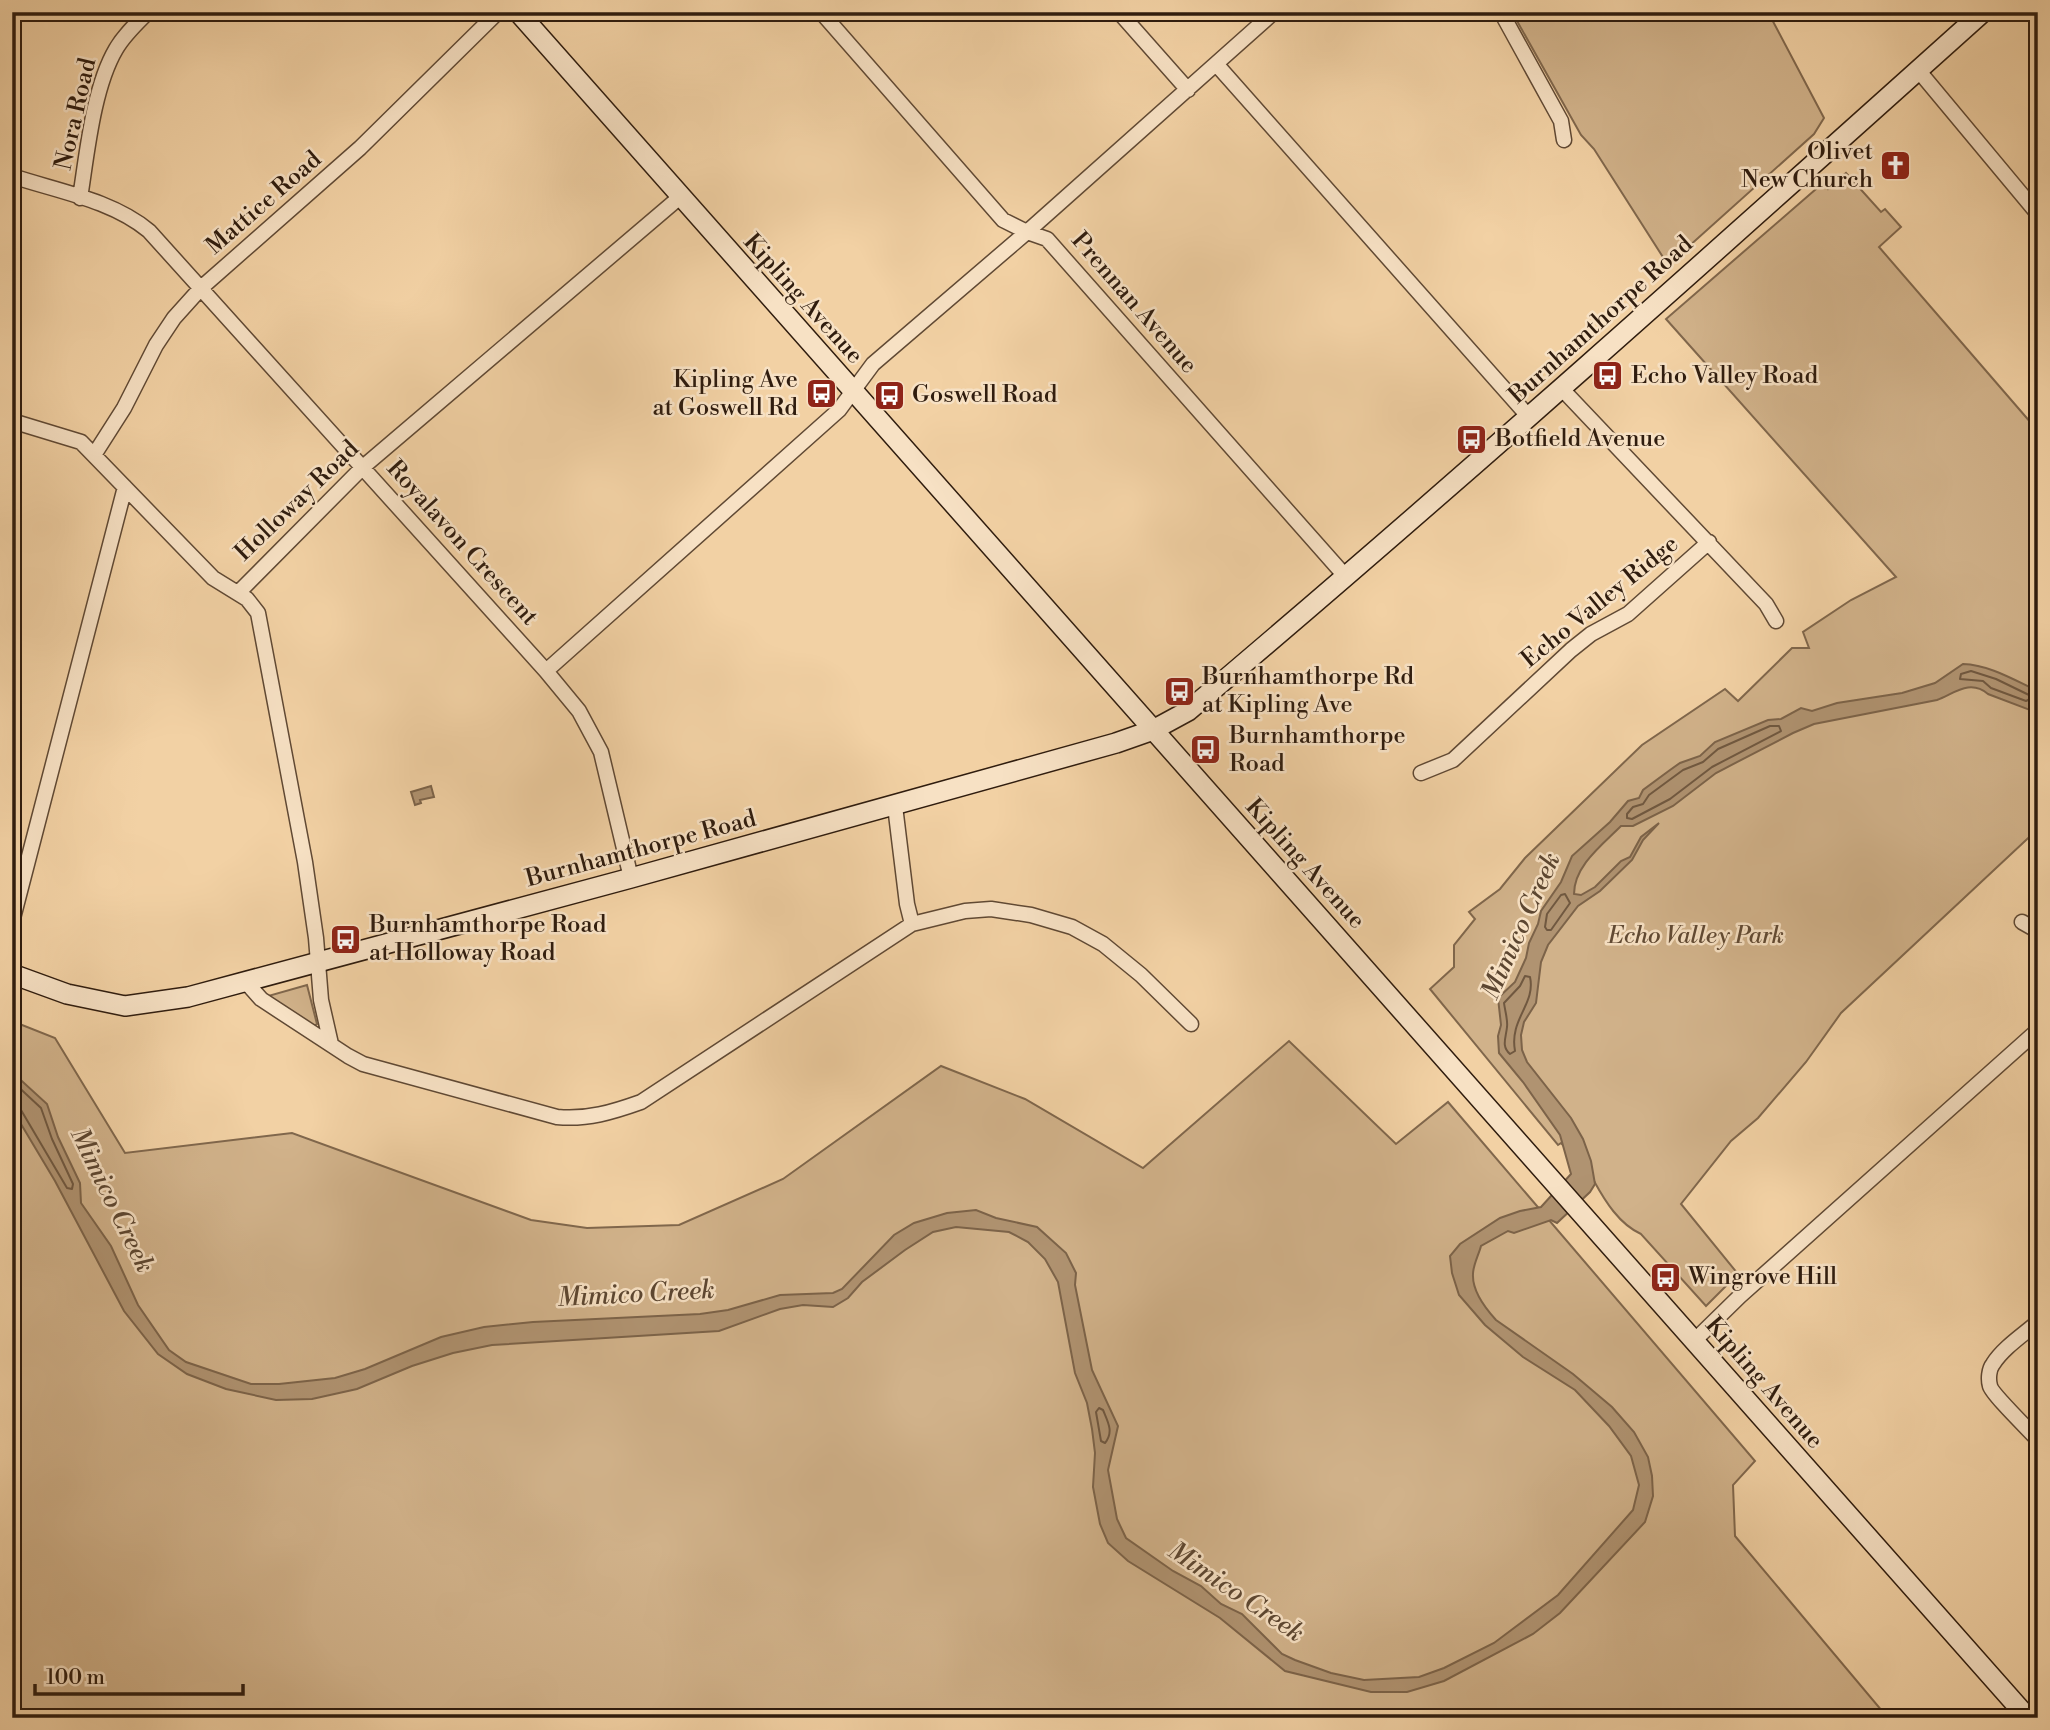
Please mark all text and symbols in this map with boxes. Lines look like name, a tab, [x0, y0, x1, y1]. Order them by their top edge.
street label: Nora Road	[49, 55, 104, 173]
place label: Olivet New Church	[1741, 137, 1873, 195]
street label: Mattice Road	[200, 144, 328, 261]
church icon: Olivet New Church	[1879, 149, 1913, 183]
street label: Prennan Avenue	[1064, 226, 1204, 380]
street label: Kipling Avenue	[737, 228, 869, 370]
street label: Burnhamthorpe Road	[1502, 229, 1699, 411]
bus stop icon: Echo Valley Road	[1591, 359, 1625, 393]
place label: Echo Valley Road	[1631, 361, 1818, 391]
place label: Kipling Ave at Goswell Rd	[652, 365, 798, 423]
bus stop icon: Kipling Ave at Goswell Rd	[804, 377, 838, 411]
bus stop icon: Goswell Road	[872, 378, 906, 412]
place label: Goswell Road	[912, 380, 1058, 410]
bus stop icon: Botfield Avenue	[1455, 422, 1489, 456]
place label: Botfield Avenue	[1494, 424, 1665, 454]
street label: Holloway Road	[229, 434, 366, 568]
street label: Royalavon Crescent	[380, 454, 545, 632]
street label: Echo Valley Ridge	[1515, 529, 1685, 675]
place label: Burnhamthorpe Rd at Kipling Ave	[1201, 662, 1414, 720]
bus stop icon: Burnhamthorpe Rd at Kipling Ave	[1162, 674, 1196, 708]
place label: Burnhamthorpe Road	[1228, 721, 1406, 779]
bus stop icon: Burnhamthorpe Road	[1189, 733, 1223, 767]
street label: Kipling Avenue	[1239, 793, 1371, 935]
street label: Burnhamthorpe Road	[522, 804, 760, 894]
water label: Mimico Creek	[1474, 847, 1568, 1005]
place label: Burnhamthorpe Road at Holloway Road	[368, 910, 607, 968]
park label: Echo Valley Park	[1607, 921, 1784, 951]
bus stop icon: Burnhamthorpe Road at Holloway Road	[329, 922, 363, 956]
water label: Mimico Creek	[63, 1122, 161, 1278]
bus stop icon: Wingrove Hill	[1648, 1260, 1682, 1294]
place label: Wingrove Hill	[1687, 1262, 1837, 1292]
water label: Mimico Creek	[556, 1274, 716, 1314]
street label: Kipling Avenue	[1699, 1311, 1829, 1455]
water label: Mimico Creek	[1162, 1535, 1310, 1649]
scale bar	[35, 1653, 243, 1697]
text: 100 m	[46, 1665, 105, 1691]

